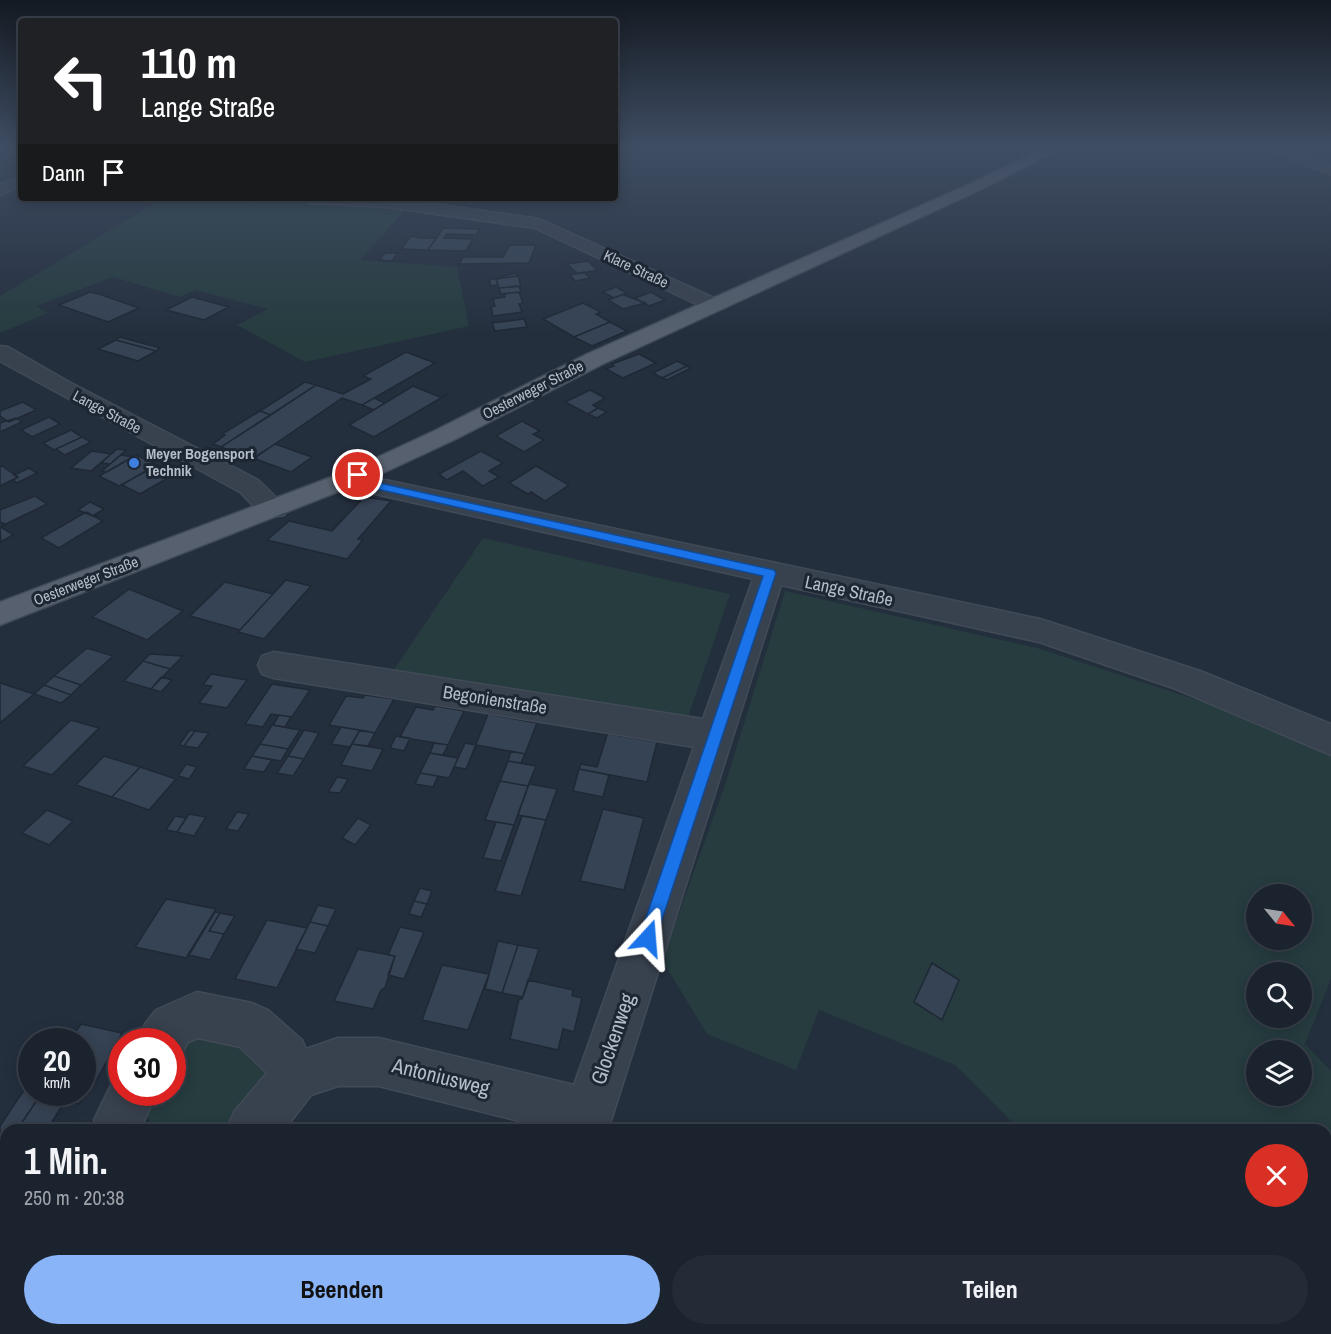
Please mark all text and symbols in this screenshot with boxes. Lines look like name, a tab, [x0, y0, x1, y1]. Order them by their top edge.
text: 110 m	[141, 35, 237, 91]
icon: left	[42, 42, 120, 120]
text: Lange Straße	[141, 89, 275, 125]
icon: arrive	[97, 156, 130, 189]
text: Dann	[42, 158, 85, 188]
street label: Klare Straße	[600, 244, 672, 293]
street label: Oesterweger Straße	[479, 355, 587, 424]
street label: Lange Straße	[69, 385, 145, 438]
place label: Meyer Bogensport Technik	[146, 443, 254, 481]
pin	[332, 449, 383, 500]
marker: Meyer Bogensport Technik	[127, 456, 141, 470]
icon: arrive	[341, 458, 374, 491]
street label: Oesterweger Straße	[30, 551, 141, 610]
street label: Lange Straße	[803, 569, 895, 612]
street label: Begonienstraße	[441, 679, 549, 720]
north arrow	[1246, 884, 1312, 950]
map controls	[1246, 884, 1312, 1106]
position arrow	[616, 906, 680, 970]
button: search	[1246, 962, 1312, 1028]
street label: Glockenweg	[583, 989, 642, 1088]
speed limit sign: 30	[108, 1028, 186, 1106]
text: 20	[43, 1040, 71, 1080]
button: layers	[1246, 1040, 1312, 1106]
street label: Antoniusweg	[388, 1050, 493, 1103]
text: km/h	[44, 1072, 70, 1093]
text: 1 Min.	[24, 1137, 108, 1185]
button: close	[1245, 1144, 1308, 1207]
text: 250 m · 20:38	[24, 1184, 124, 1211]
button: Beenden	[24, 1255, 660, 1324]
button: Teilen	[672, 1255, 1308, 1324]

